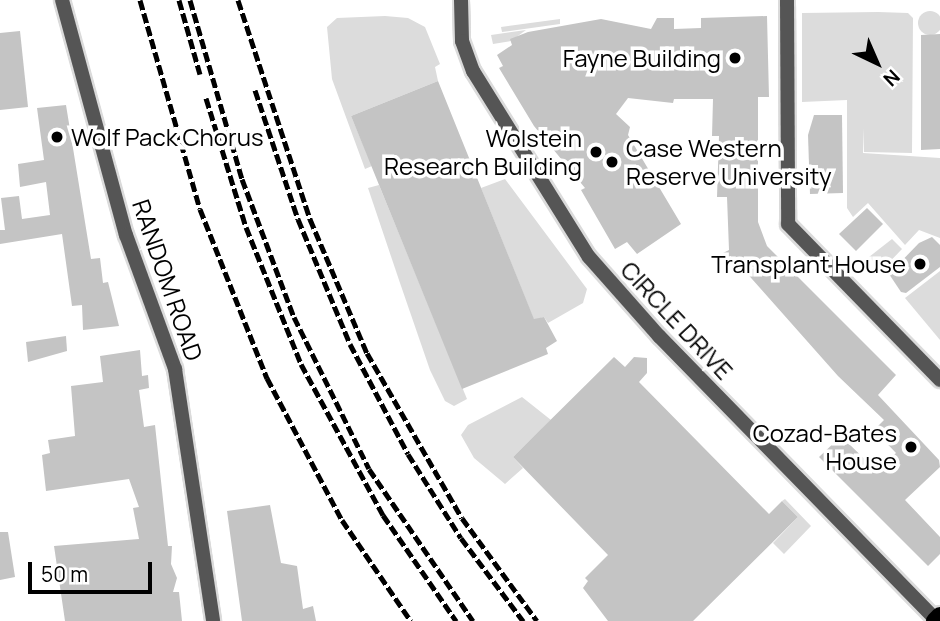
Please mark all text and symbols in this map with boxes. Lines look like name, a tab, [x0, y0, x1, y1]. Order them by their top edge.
north arrow	[842, 28, 912, 98]
place label: Fayne Building	[563, 44, 721, 72]
marker: Fayne Building	[727, 50, 743, 66]
text: N	[878, 64, 906, 92]
place label: Wolf Pack Chorus	[71, 123, 264, 151]
place label: Wolstein Research Building	[384, 124, 582, 180]
marker: Wolf Pack Chorus	[49, 129, 65, 145]
place label: Case Western Reserve University	[626, 134, 832, 190]
marker: Wolstein Research Building	[588, 144, 604, 160]
marker: Case Western Reserve University	[604, 154, 620, 170]
street label: RANDOM ROAD	[127, 196, 209, 364]
place label: Transplant House	[711, 250, 906, 278]
street label: CIRCLE DRIVE	[615, 255, 739, 385]
marker: Transplant House	[912, 256, 928, 272]
place label: Cozad-Bates House	[753, 419, 897, 475]
marker: Cozad-Bates House	[903, 439, 919, 455]
scale bar	[32, 548, 156, 592]
text: 50 m	[41, 560, 88, 588]

